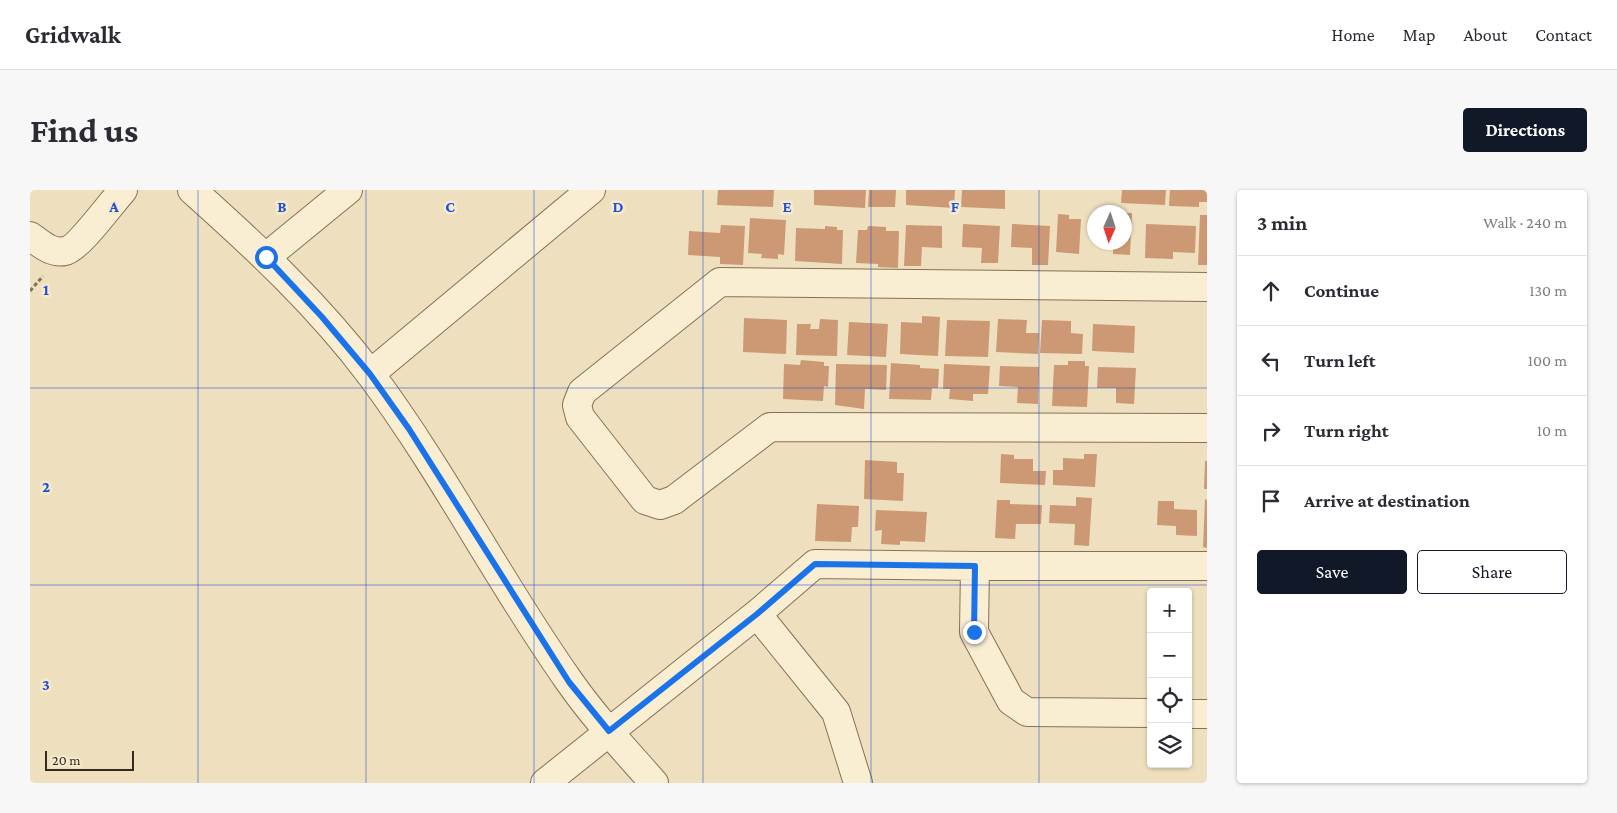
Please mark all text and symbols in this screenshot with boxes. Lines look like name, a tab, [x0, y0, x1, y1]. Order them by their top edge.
text: Gridwalk	[25, 21, 121, 48]
text: Home	[1332, 25, 1375, 45]
text: Map	[1403, 25, 1435, 45]
text: About	[1463, 25, 1507, 45]
text: Contact	[1535, 25, 1592, 45]
button: Directions	[1463, 108, 1587, 152]
text: Find us	[30, 111, 138, 150]
text: A	[108, 198, 119, 215]
text: B	[277, 198, 287, 215]
text: C	[445, 198, 455, 215]
text: D	[612, 198, 624, 215]
text: E	[782, 198, 792, 215]
text: F	[951, 198, 960, 215]
north arrow	[1087, 205, 1132, 250]
text: 3 min	[1257, 211, 1307, 235]
text: Walk · 240 m	[1483, 214, 1567, 231]
route start	[255, 246, 278, 269]
icon: ahead	[1257, 277, 1285, 305]
text: Continue	[1304, 280, 1379, 301]
text: 1	[43, 281, 49, 298]
text: 130 m	[1529, 282, 1567, 299]
icon: left	[1257, 347, 1285, 375]
text: Turn left	[1304, 350, 1376, 371]
text: 100 m	[1528, 352, 1567, 369]
icon: right	[1257, 417, 1285, 445]
text: Turn right	[1304, 420, 1389, 441]
text: 10 m	[1537, 422, 1567, 439]
text: 2	[42, 478, 50, 495]
icon: arrive	[1257, 487, 1285, 515]
text: Arrive at destination	[1304, 490, 1470, 511]
button: Save	[1257, 550, 1407, 594]
button: Share	[1417, 550, 1567, 594]
map controls	[1147, 588, 1192, 768]
button: +	[1147, 588, 1192, 633]
route end	[963, 621, 986, 644]
button: −	[1147, 633, 1192, 678]
text: 3	[42, 676, 50, 693]
button: locate	[1147, 678, 1192, 723]
button: layers	[1147, 723, 1192, 768]
scale bar	[45, 748, 134, 771]
text: 20 m	[52, 752, 80, 768]

